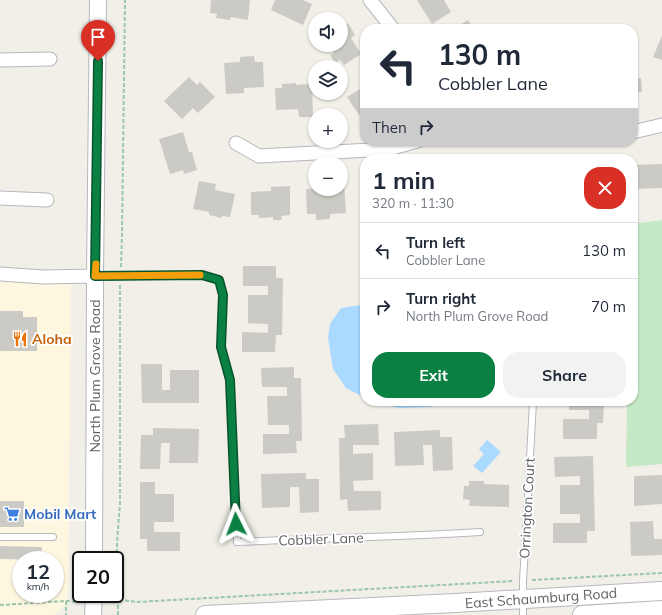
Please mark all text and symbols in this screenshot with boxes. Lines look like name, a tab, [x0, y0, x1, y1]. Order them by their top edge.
map controls	[308, 12, 348, 196]
button: sound	[308, 12, 348, 52]
pin	[81, 20, 115, 61]
icon: arrive	[87, 26, 109, 48]
text: 130 m	[438, 37, 521, 72]
icon: left	[372, 40, 424, 92]
button: layers	[308, 60, 348, 100]
text: Cobbler Lane	[438, 72, 548, 95]
button: +	[308, 108, 348, 148]
icon: right	[415, 116, 437, 138]
text: Then	[372, 118, 407, 137]
button: −	[308, 156, 348, 196]
text: 1 min	[372, 165, 435, 195]
button: close	[584, 167, 626, 209]
text: 320 m · 11:30	[372, 195, 454, 211]
text: Turn left	[406, 233, 465, 252]
icon: left	[372, 240, 394, 262]
text: 130 m	[582, 241, 626, 260]
text: Cobbler Lane	[406, 252, 485, 268]
text: Turn right	[406, 289, 476, 308]
icon: right	[372, 296, 394, 318]
text: 70 m	[591, 297, 626, 316]
street label: North Plum Grove Road	[86, 299, 104, 453]
text: North Plum Grove Road	[406, 308, 548, 324]
restaurant icon: Aloha	[11, 330, 29, 348]
place label: Aloha	[32, 330, 72, 348]
button: Exit	[372, 352, 495, 398]
button: Share	[503, 352, 626, 398]
street label: Orrington Court	[515, 457, 539, 559]
position arrow	[215, 503, 257, 545]
supermarket icon: Mobil Mart	[3, 505, 21, 523]
place label: Mobil Mart	[24, 505, 97, 523]
street label: Cobbler Lane	[278, 529, 364, 549]
speed limit sign: 20	[72, 551, 124, 603]
text: 12	[26, 559, 50, 584]
text: km/h	[27, 580, 49, 593]
street label: East Schaumburg Road	[464, 584, 618, 612]

